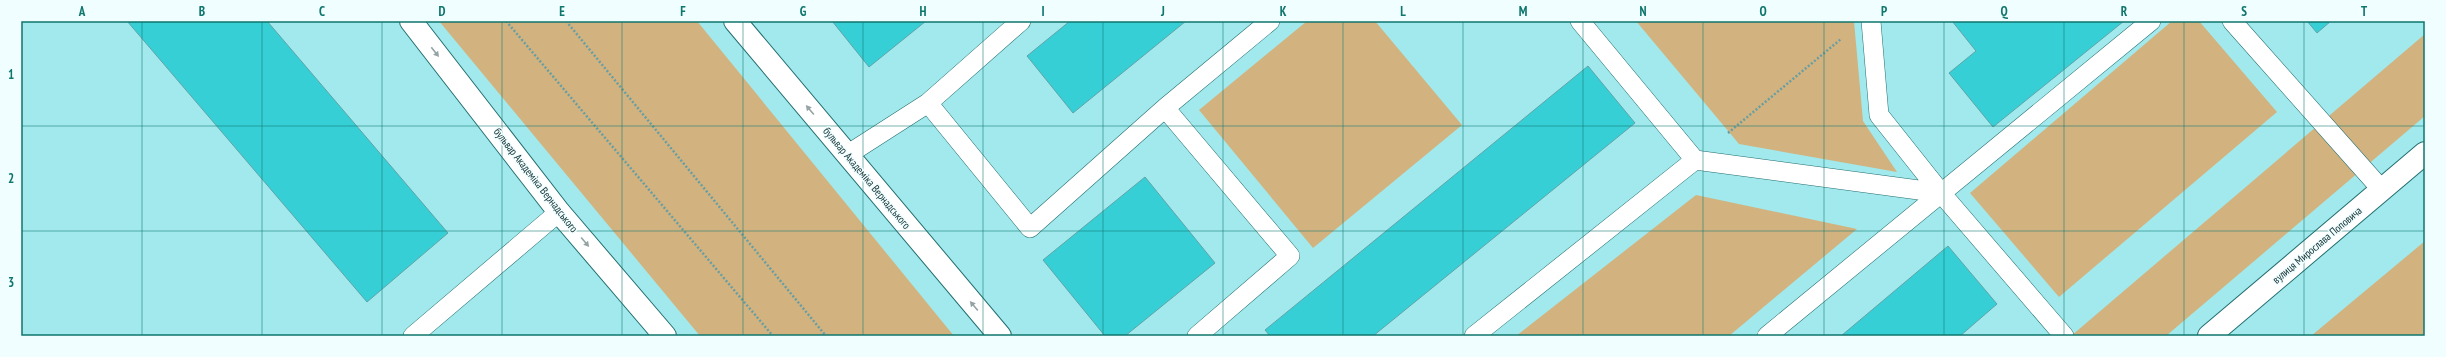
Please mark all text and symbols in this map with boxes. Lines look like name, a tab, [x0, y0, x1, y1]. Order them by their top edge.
text: A	[78, 3, 86, 20]
text: B	[199, 3, 205, 20]
text: C	[319, 3, 325, 20]
text: D	[439, 3, 446, 20]
text: E	[559, 3, 565, 20]
text: F	[680, 3, 686, 20]
text: G	[800, 3, 807, 20]
text: H	[920, 3, 927, 20]
text: I	[1041, 3, 1045, 20]
text: J	[1160, 3, 1165, 20]
text: K	[1280, 3, 1287, 20]
text: L	[1400, 3, 1406, 20]
text: M	[1519, 3, 1528, 20]
text: N	[1639, 3, 1647, 20]
text: O	[1759, 3, 1767, 20]
text: P	[1881, 3, 1887, 20]
text: Q	[2000, 3, 2008, 20]
text: R	[2121, 3, 2128, 20]
text: S	[2241, 3, 2247, 20]
text: T	[2361, 3, 2368, 20]
one-way arrow	[431, 46, 439, 57]
text: 1	[8, 66, 14, 83]
one-way arrow	[805, 105, 814, 116]
street label: бульвар Академіка Вернадського	[820, 124, 914, 232]
street label: бульвар Академіка Вернадського	[491, 125, 581, 235]
text: 2	[8, 170, 14, 187]
street label: вулиця Мирослава Поповича	[2269, 203, 2365, 287]
one-way arrow	[580, 236, 589, 247]
text: 3	[8, 274, 14, 291]
one-way arrow	[970, 301, 979, 312]

